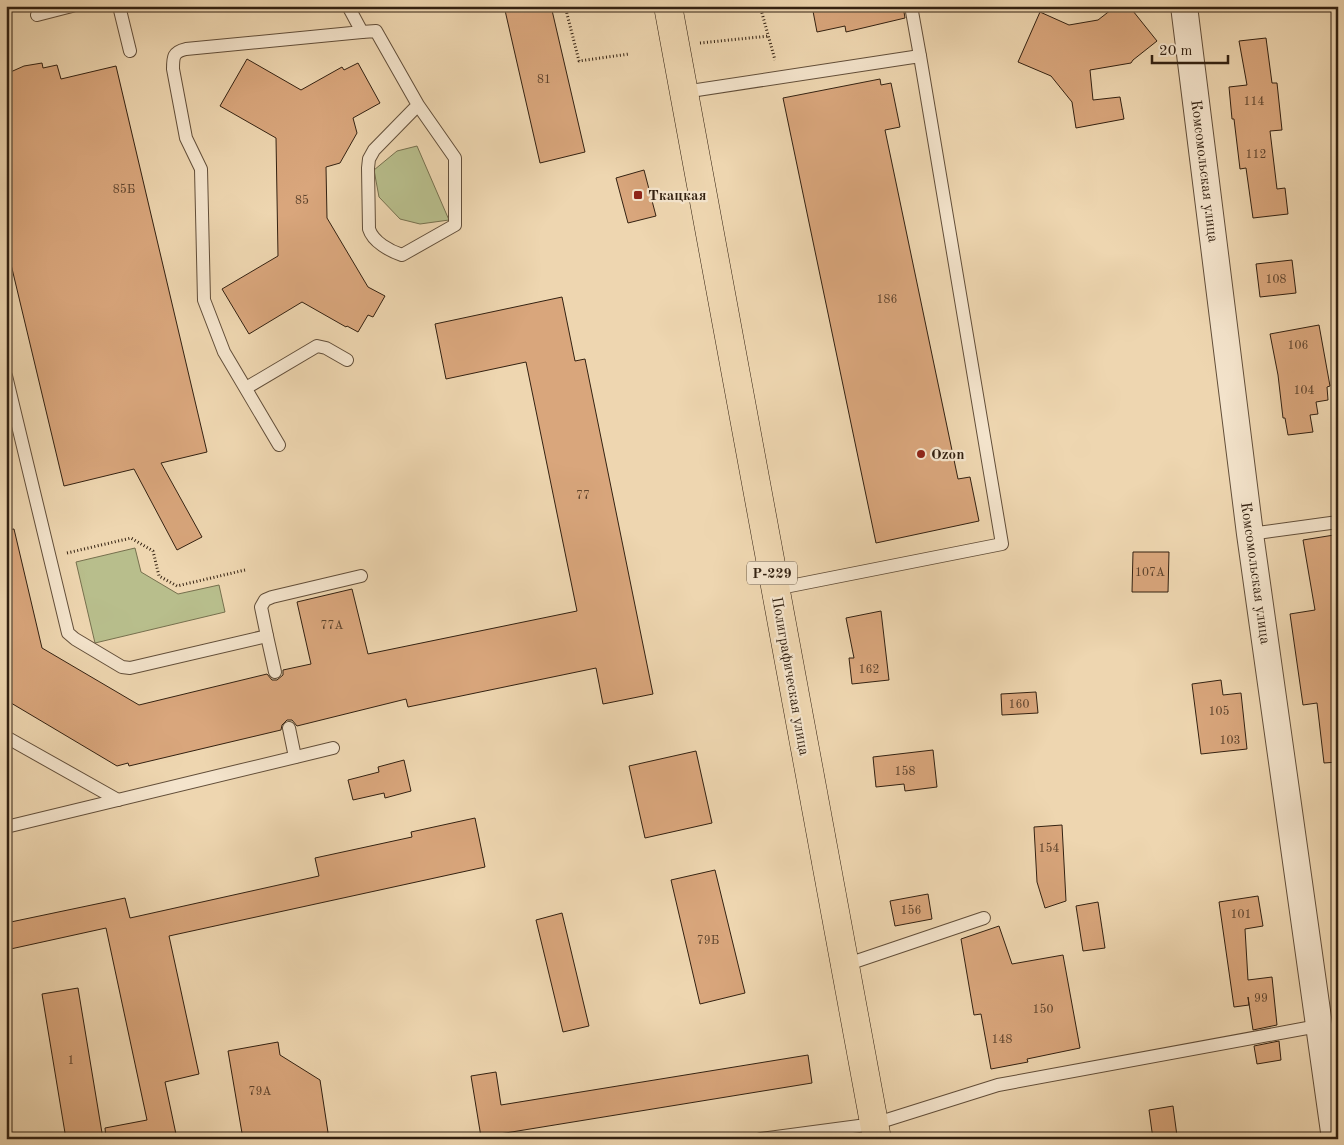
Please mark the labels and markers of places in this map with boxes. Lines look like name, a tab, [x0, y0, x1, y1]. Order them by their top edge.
marker: Ткацкая	[632, 189, 644, 201]
place label: Ткацкая	[648, 189, 707, 204]
marker: Ozon	[915, 448, 927, 460]
place label: Ozon	[931, 448, 964, 463]

